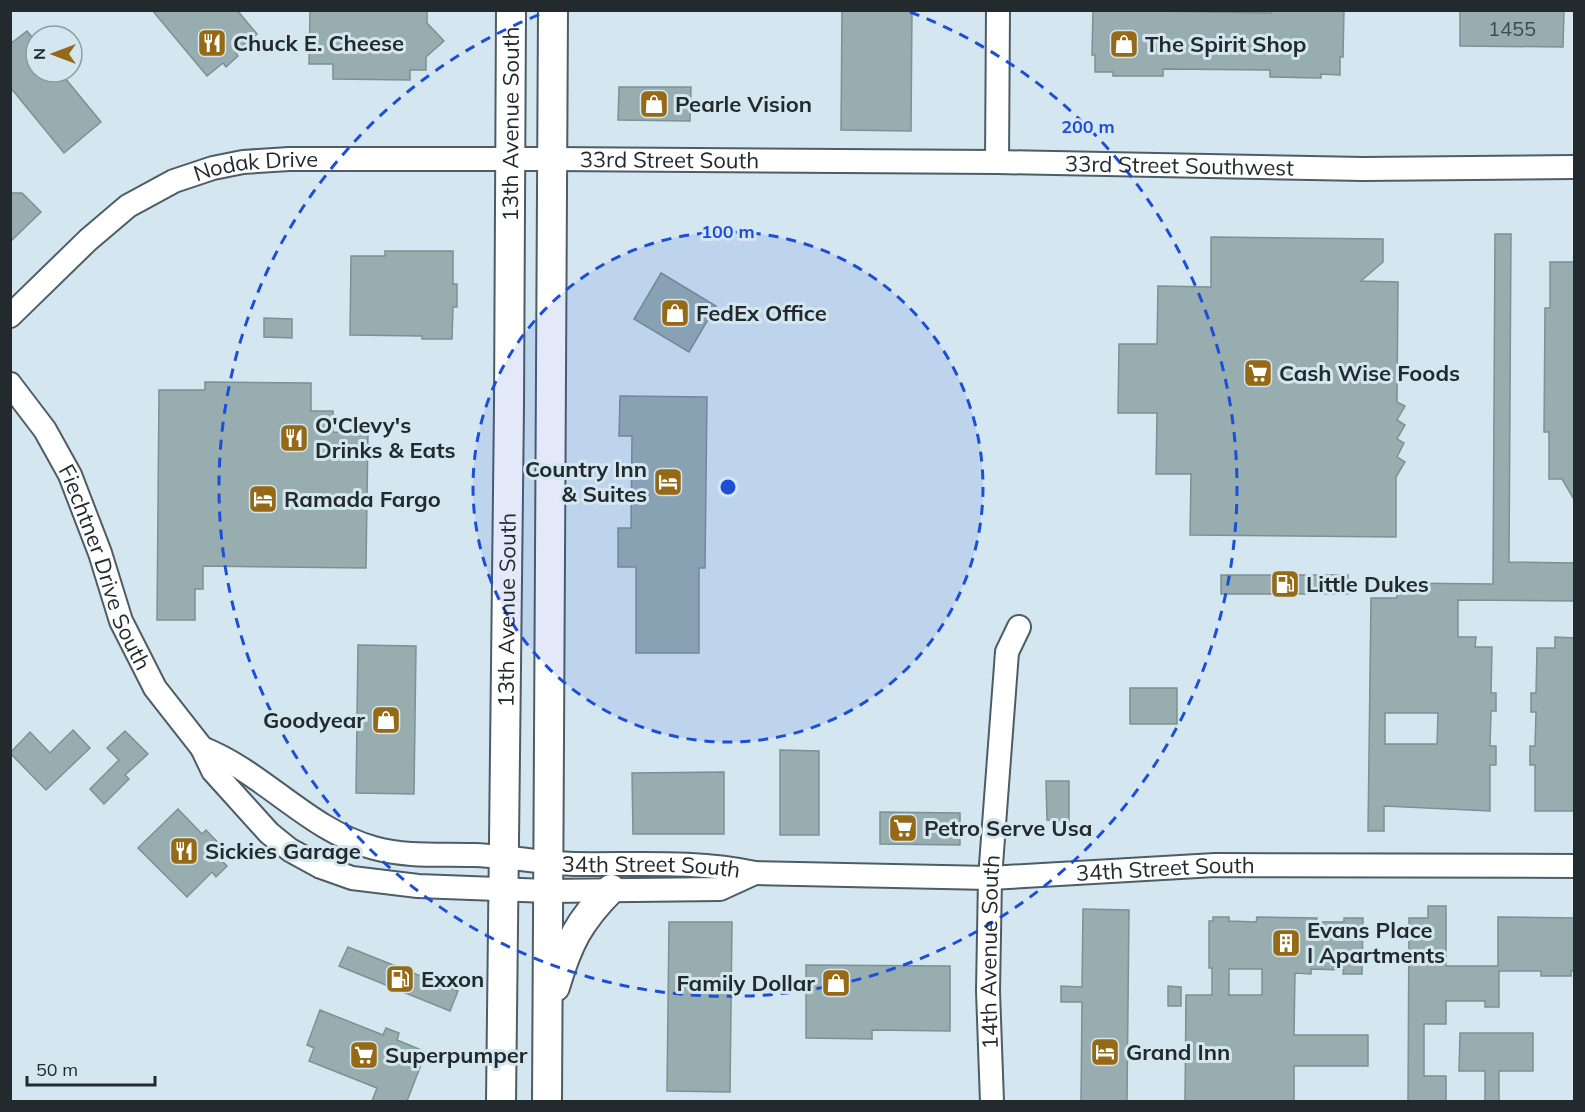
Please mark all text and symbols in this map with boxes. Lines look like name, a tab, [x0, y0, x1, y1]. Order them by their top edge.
house number: 1455	[1488, 16, 1536, 41]
north arrow	[24, 24, 84, 84]
restaurant icon: Chuck E. Cheese	[196, 27, 228, 59]
street label: 13th Avenue South	[496, 27, 525, 222]
shop icon: The Spirit Shop	[1108, 28, 1140, 60]
place label: Chuck E. Cheese	[233, 29, 404, 57]
place label: The Spirit Shop	[1145, 30, 1306, 58]
text: N	[29, 48, 49, 60]
shop icon: Pearle Vision	[638, 88, 670, 120]
place label: Pearle Vision	[675, 90, 812, 118]
text: 200 m	[1061, 115, 1115, 138]
street label: Nodak Drive	[190, 145, 318, 188]
street label: 33rd Street South	[580, 145, 759, 174]
street label: 33rd Street Southwest	[1065, 149, 1294, 182]
text: 100 m	[701, 220, 755, 243]
shop icon: FedEx Office	[659, 297, 691, 329]
place label: FedEx Office	[696, 299, 827, 327]
supermarket icon: Cash Wise Foods	[1242, 357, 1274, 389]
place label: Cash Wise Foods	[1279, 359, 1460, 387]
place label: O'Clevy's Drinks & Eats	[315, 411, 456, 464]
restaurant icon: O'Clevy's Drinks & Eats	[278, 422, 310, 454]
place label: Country Inn & Suites	[525, 455, 647, 508]
street label: Fiechtner Drive South	[53, 459, 158, 675]
hotel icon: Country Inn & Suites	[652, 466, 684, 498]
centre of rings	[718, 477, 738, 497]
hotel icon: Ramada Fargo	[247, 483, 279, 515]
place label: Ramada Fargo	[284, 485, 441, 513]
street label: 13th Avenue South	[492, 512, 522, 708]
fuel station icon: Little Dukes	[1269, 568, 1301, 600]
place label: Little Dukes	[1306, 570, 1429, 598]
shop icon: Goodyear	[370, 704, 402, 736]
place label: Goodyear	[263, 706, 365, 734]
supermarket icon: Petro Serve Usa	[887, 812, 919, 844]
place label: Petro Serve Usa	[924, 814, 1092, 842]
restaurant icon: Sickies Garage	[168, 835, 200, 867]
place label: Sickies Garage	[205, 837, 361, 865]
street label: 34th Street South	[561, 849, 742, 884]
street label: 34th Street South	[1075, 851, 1255, 887]
street label: 14th Avenue South	[974, 854, 1006, 1050]
place label: Evans Place I Apartments	[1307, 916, 1445, 969]
building icon: Evans Place I Apartments	[1270, 927, 1302, 959]
fuel station icon: Exxon	[384, 963, 416, 995]
place label: Exxon	[421, 965, 484, 993]
shop icon: Family Dollar	[820, 967, 852, 999]
place label: Family Dollar	[676, 969, 815, 997]
hotel icon: Grand Inn	[1089, 1036, 1121, 1068]
place label: Grand Inn	[1126, 1038, 1230, 1066]
supermarket icon: Superpumper	[348, 1039, 380, 1071]
place label: Superpumper	[385, 1041, 528, 1069]
scale bar	[27, 1049, 154, 1087]
text: 50 m	[36, 1058, 78, 1081]

